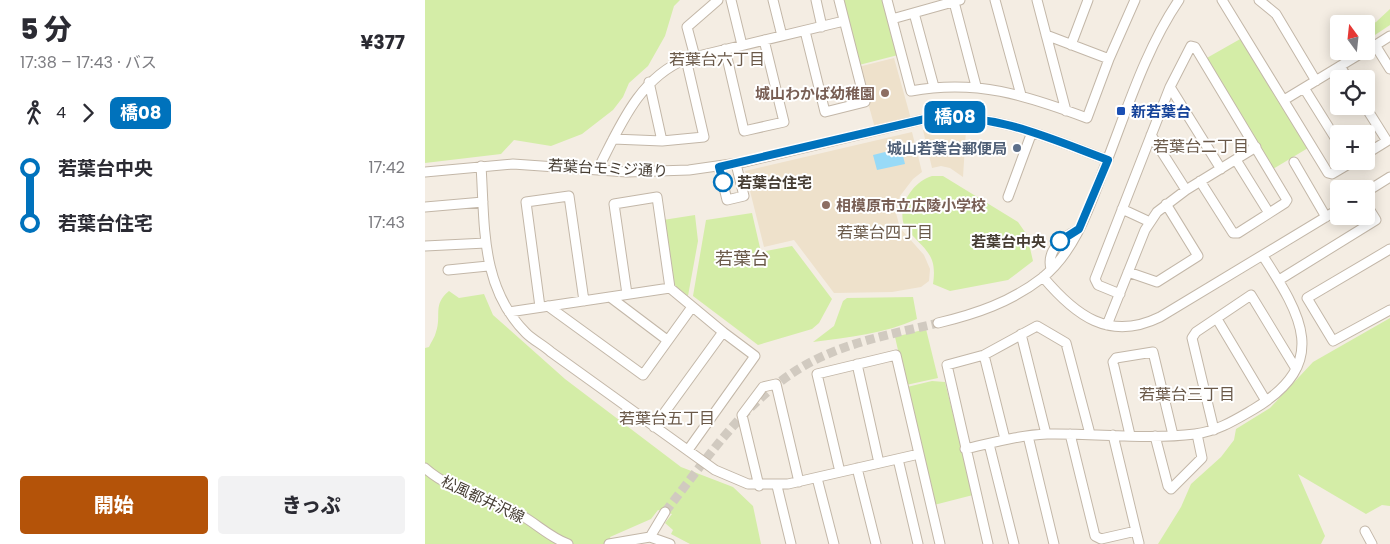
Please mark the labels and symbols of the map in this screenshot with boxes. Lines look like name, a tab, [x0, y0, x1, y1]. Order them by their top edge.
north arrow	[1330, 15, 1375, 60]
district label: 若葉台六丁目	[669, 48, 765, 71]
place label: 城山わかば幼稚園	[755, 83, 875, 104]
marker: 城山わかば幼稚園	[879, 87, 891, 99]
line badge: 橋08	[926, 101, 984, 133]
place label: 新若葉台	[1131, 101, 1191, 122]
marker: 新若葉台	[1115, 105, 1127, 117]
district label: 若葉台二丁目	[1153, 135, 1249, 158]
place label: 城山若葉台郵便局	[887, 138, 1007, 159]
marker: 城山若葉台郵便局	[1011, 142, 1023, 154]
street label: 若葉台モミジ通り	[548, 154, 668, 182]
marker: 若葉台住宅	[713, 172, 733, 192]
place label: 若葉台住宅	[737, 172, 812, 193]
place label: 相模原市立広陵小学校	[836, 195, 986, 216]
marker: 相模原市立広陵小学校	[820, 199, 832, 211]
district label: 若葉台四丁目	[837, 221, 933, 244]
place label: 若葉台中央	[971, 231, 1046, 252]
marker: 若葉台中央	[1050, 231, 1070, 251]
district label: 若葉台	[715, 246, 769, 271]
district label: 若葉台三丁目	[1139, 383, 1235, 406]
district label: 若葉台五丁目	[619, 407, 715, 430]
street label: 松風都井沢線	[438, 470, 528, 528]

